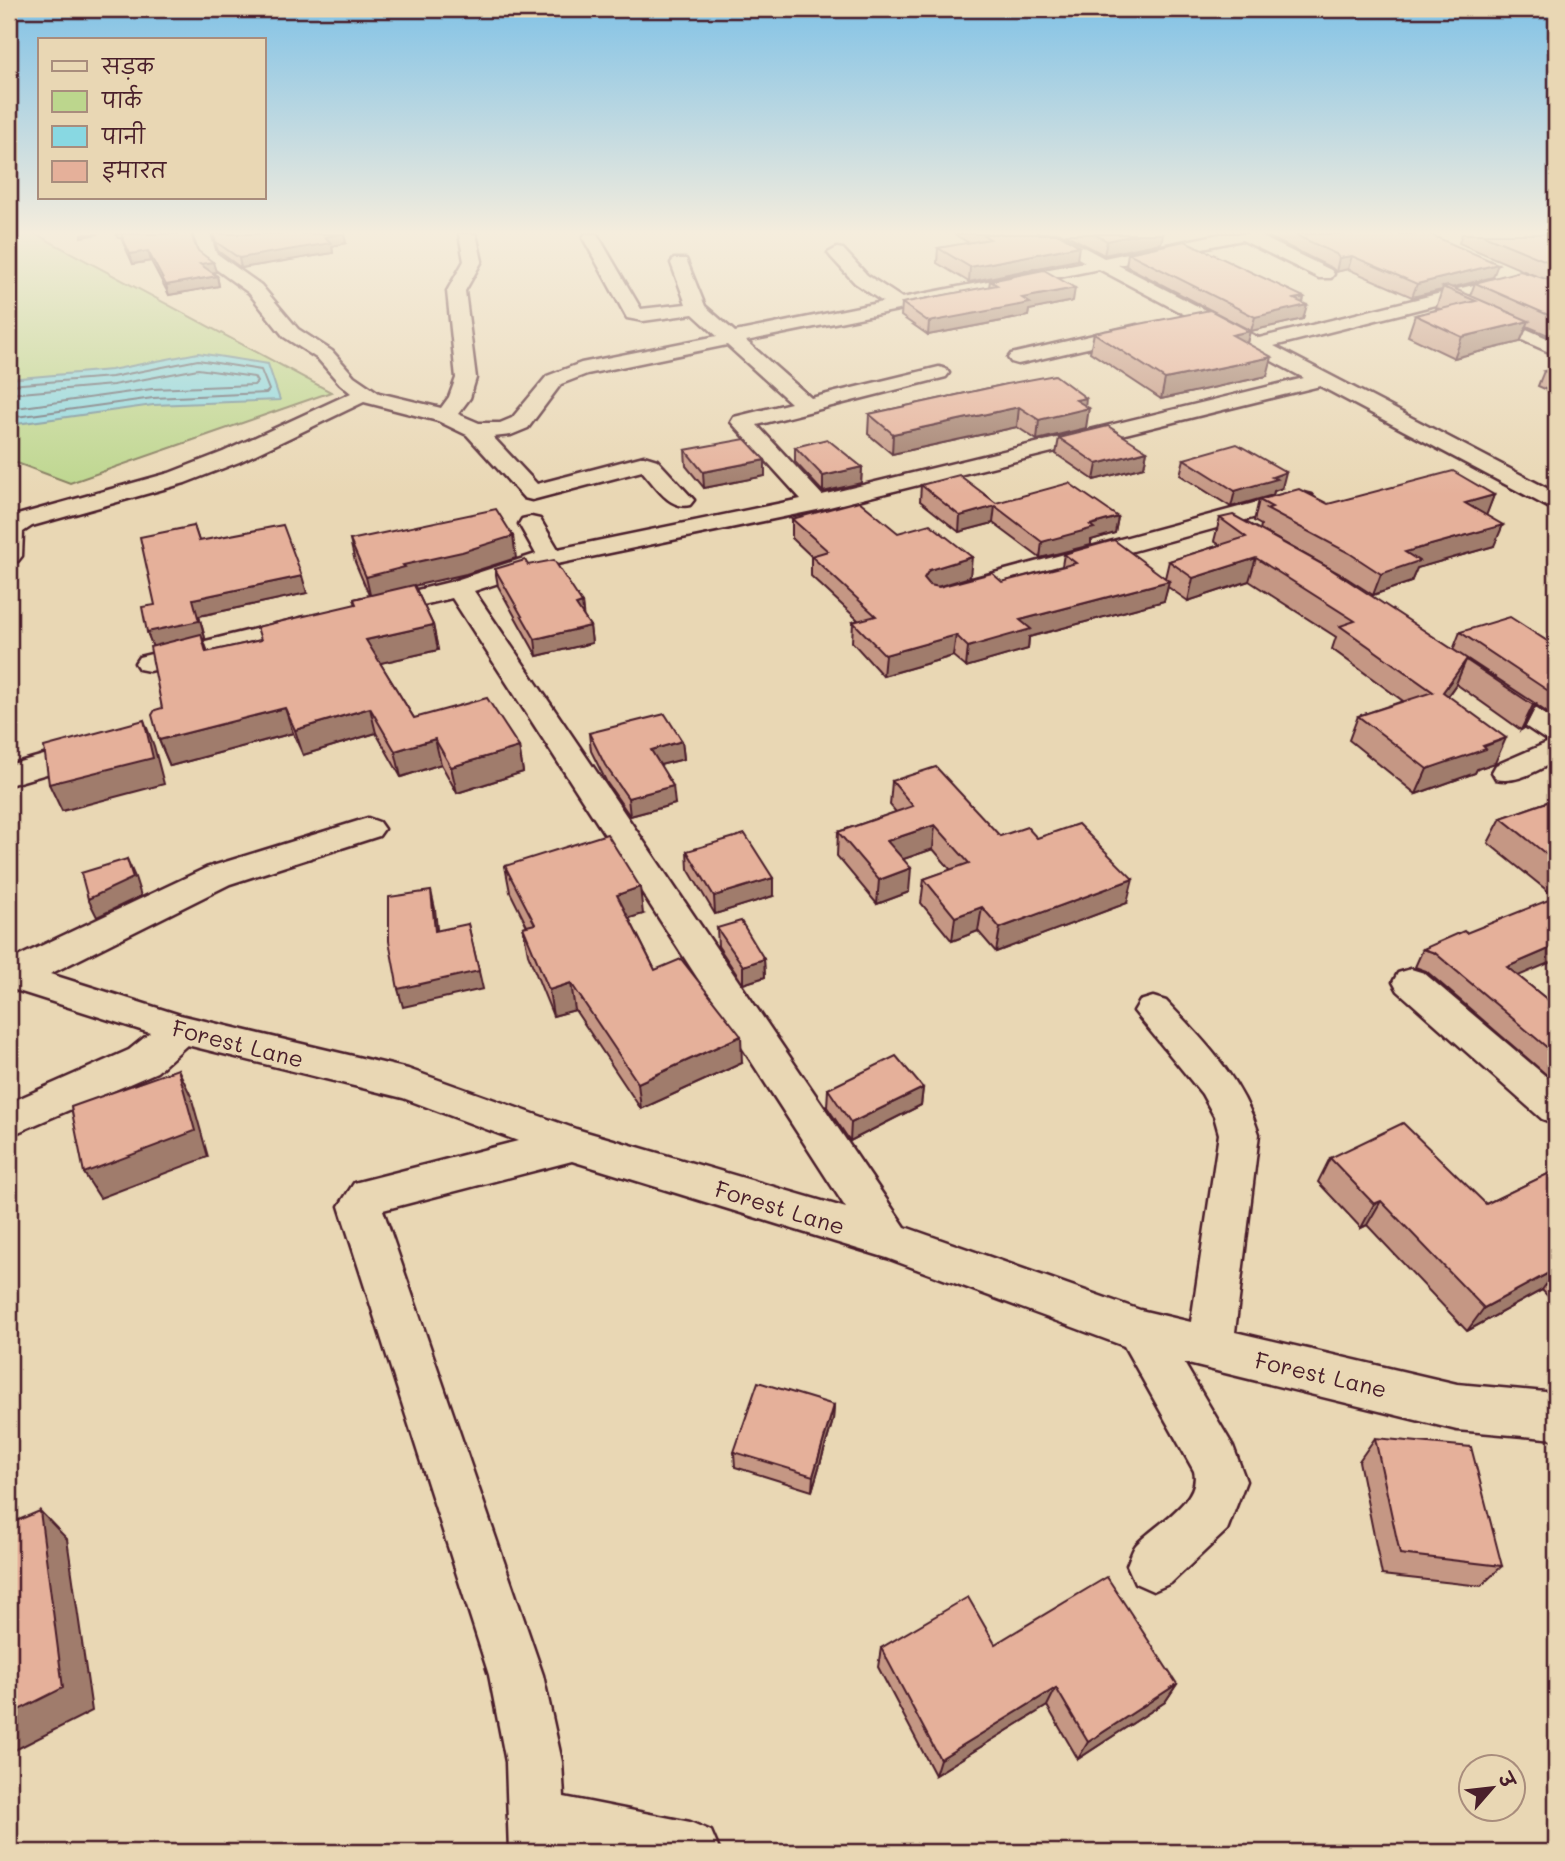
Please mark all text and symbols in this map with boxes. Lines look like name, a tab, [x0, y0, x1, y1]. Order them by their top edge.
legend	[38, 38, 266, 200]
text: सड़क	[101, 52, 155, 80]
text: पार्क	[101, 84, 143, 113]
text: पानी	[101, 121, 147, 149]
text: इमारत	[102, 156, 168, 183]
street label: Forest Lane	[169, 1012, 307, 1074]
street label: Forest Lane	[711, 1173, 849, 1241]
street label: Forest Lane	[1252, 1344, 1390, 1404]
north arrow	[1456, 1752, 1526, 1822]
text: उ	[1493, 1767, 1523, 1793]

